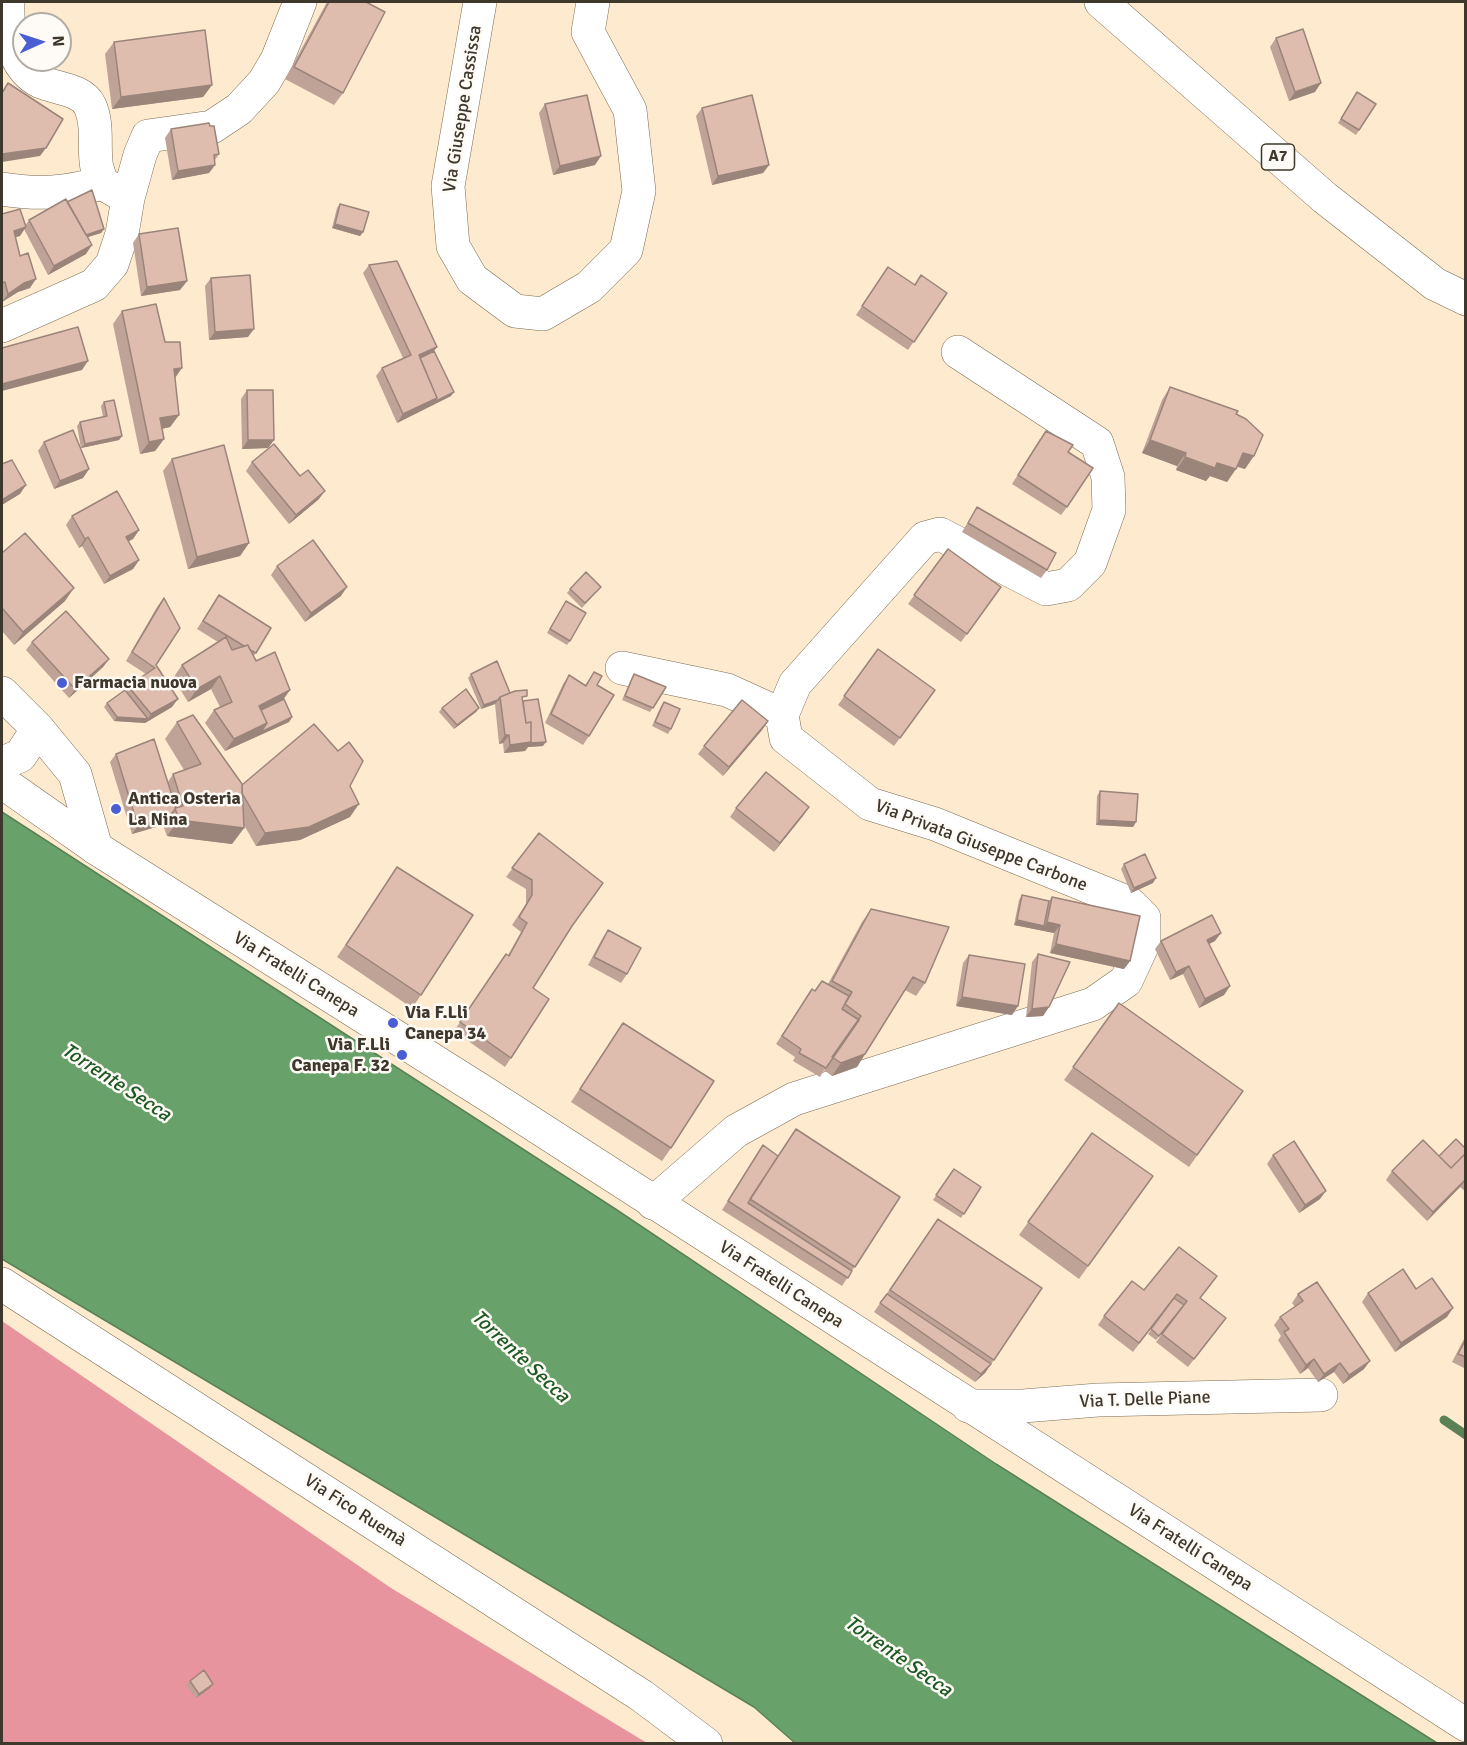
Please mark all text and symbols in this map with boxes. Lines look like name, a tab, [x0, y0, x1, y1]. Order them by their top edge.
north arrow	[12, 12, 72, 72]
street label: Via Giuseppe Cassissa	[439, 24, 487, 194]
text: N	[48, 35, 68, 47]
road number: A7	[1262, 144, 1294, 170]
place label: Farmacia nuova	[74, 672, 197, 694]
marker: Farmacia nuova	[55, 676, 69, 690]
place label: Antica Osteria La Nina	[128, 788, 241, 830]
street label: Via Privata Giuseppe Carbone	[872, 795, 1090, 897]
marker: Antica Osteria La Nina	[109, 802, 123, 816]
street label: Via Fratelli Canepa	[229, 928, 363, 1022]
place label: Via F.Lli Canepa 34	[405, 1002, 486, 1044]
marker: Via F.Lli Canepa 34	[386, 1016, 400, 1030]
place label: Via F.Lli Canepa F. 32	[292, 1034, 390, 1076]
water label: Torrente Secca	[57, 1039, 175, 1127]
marker: Via F.Lli Canepa F. 32	[395, 1048, 409, 1062]
street label: Via Fratelli Canepa	[715, 1237, 847, 1333]
water label: Torrente Secca	[466, 1306, 574, 1408]
street label: Via T. Delle Piane	[1079, 1387, 1211, 1413]
street label: Via Fico Ruemà	[300, 1470, 410, 1552]
street label: Via Fratelli Canepa	[1124, 1500, 1256, 1596]
water label: Torrente Secca	[840, 1611, 956, 1703]

